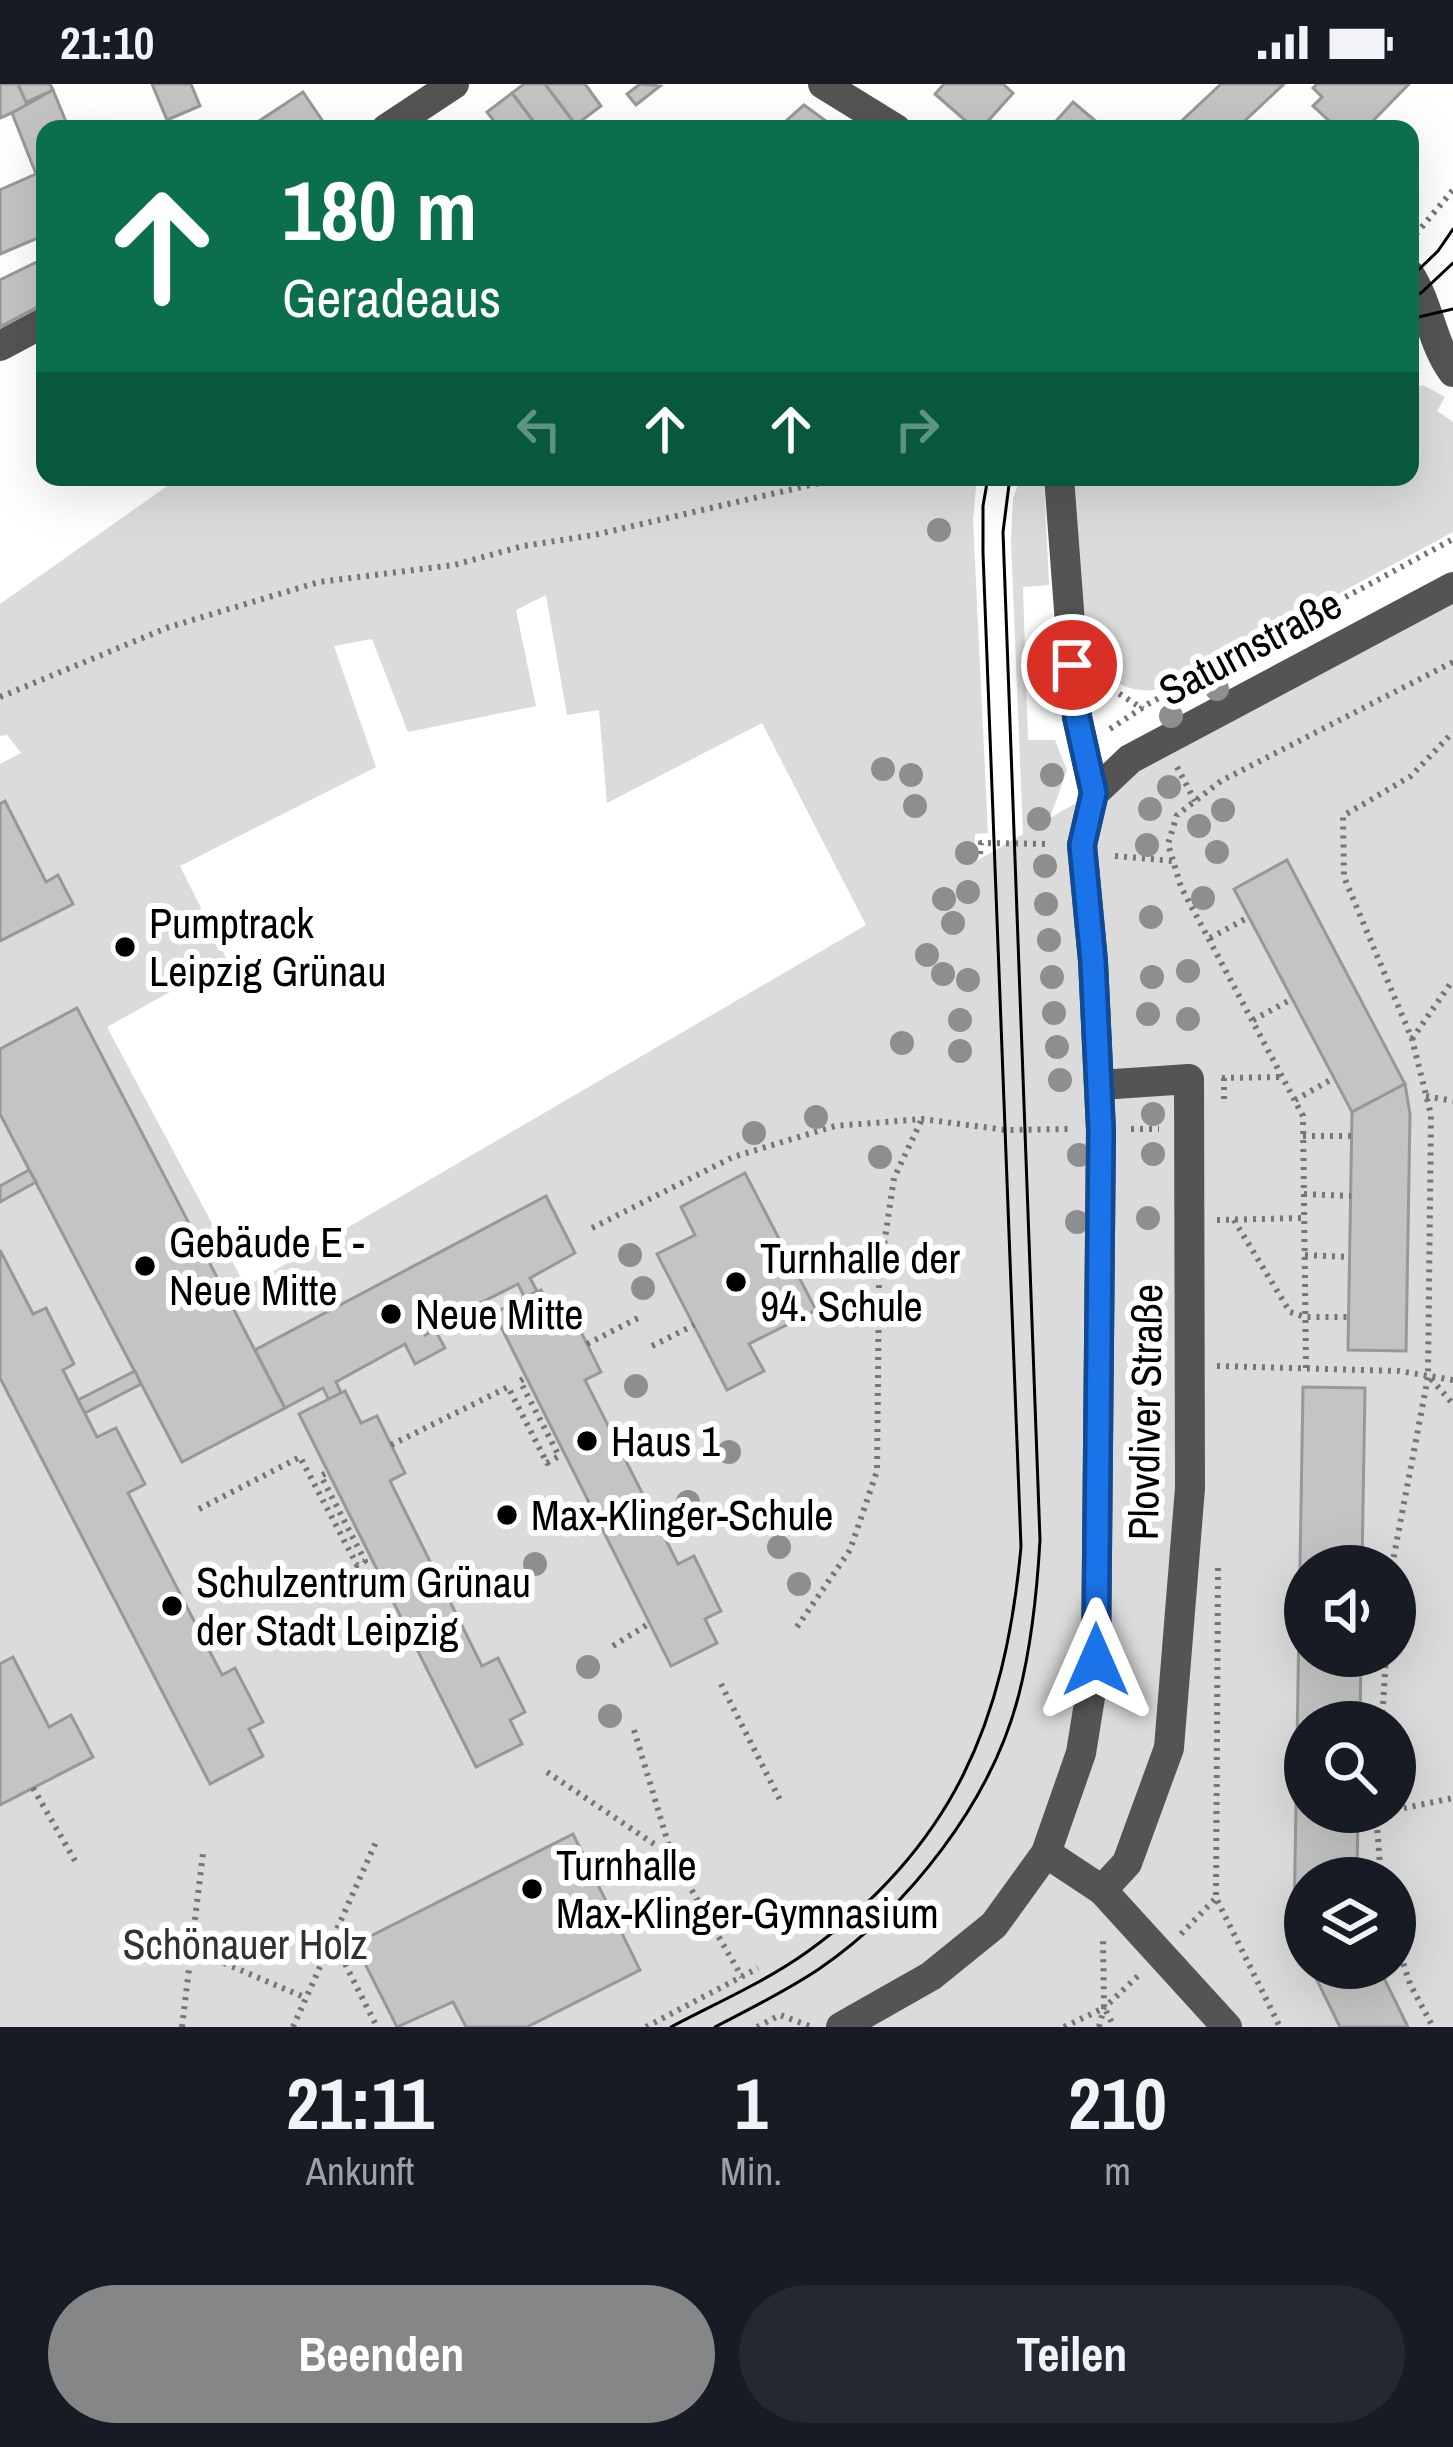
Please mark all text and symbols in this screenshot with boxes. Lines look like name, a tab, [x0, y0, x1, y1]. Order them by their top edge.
text: 21:10	[60, 12, 154, 73]
text: 180 m	[282, 153, 477, 266]
icon: ahead	[84, 168, 240, 324]
text: Geradeaus	[282, 261, 501, 334]
icon: left	[506, 396, 572, 462]
icon: ahead	[632, 396, 698, 462]
icon: ahead	[758, 396, 824, 462]
icon: right	[884, 396, 950, 462]
street label: Saturnstraße	[1149, 576, 1351, 718]
pin	[1021, 614, 1123, 716]
icon: arrive	[1039, 632, 1105, 698]
place label: Pumptrack Leipzig Grünau	[149, 895, 386, 999]
marker: Pumptrack Leipzig Grünau	[112, 934, 138, 960]
place label: Gebäude E - Neue Mitte	[169, 1214, 364, 1318]
place label: Turnhalle der 94. Schule	[760, 1230, 960, 1334]
marker: Gebäude E - Neue Mitte	[132, 1253, 158, 1279]
marker: Turnhalle der 94. Schule	[723, 1269, 749, 1295]
street label: Plovdiver Straße	[1115, 1283, 1175, 1541]
place label: Neue Mitte	[415, 1286, 583, 1342]
marker: Neue Mitte	[378, 1301, 404, 1327]
place label: Haus 1	[611, 1413, 720, 1469]
marker: Haus 1	[574, 1428, 600, 1454]
place label: Max-Klinger-Schule	[531, 1487, 833, 1543]
marker: Max-Klinger-Schule	[494, 1502, 520, 1528]
map controls	[1284, 1545, 1416, 1989]
button: sound	[1284, 1545, 1416, 1677]
place label: Schulzentrum Grünau der Stadt Leipzig	[196, 1554, 531, 1658]
marker: Schulzentrum Grünau der Stadt Leipzig	[159, 1593, 185, 1619]
position arrow	[1033, 1597, 1159, 1723]
button: search	[1284, 1701, 1416, 1833]
place label: Turnhalle Max-Klinger-Gymnasium	[556, 1837, 939, 1941]
button: layers	[1284, 1857, 1416, 1989]
marker: Turnhalle Max-Klinger-Gymnasium	[519, 1876, 545, 1902]
park label: Schönauer Holz	[122, 1916, 368, 1972]
text: 21:11	[286, 2054, 434, 2151]
text: 1	[735, 2054, 768, 2151]
text: 210	[1068, 2054, 1167, 2151]
text: Ankunft	[306, 2145, 414, 2197]
text: Min.	[720, 2145, 782, 2197]
text: m	[1104, 2145, 1131, 2197]
button: Beenden	[48, 2285, 715, 2423]
button: Teilen	[739, 2285, 1405, 2423]

